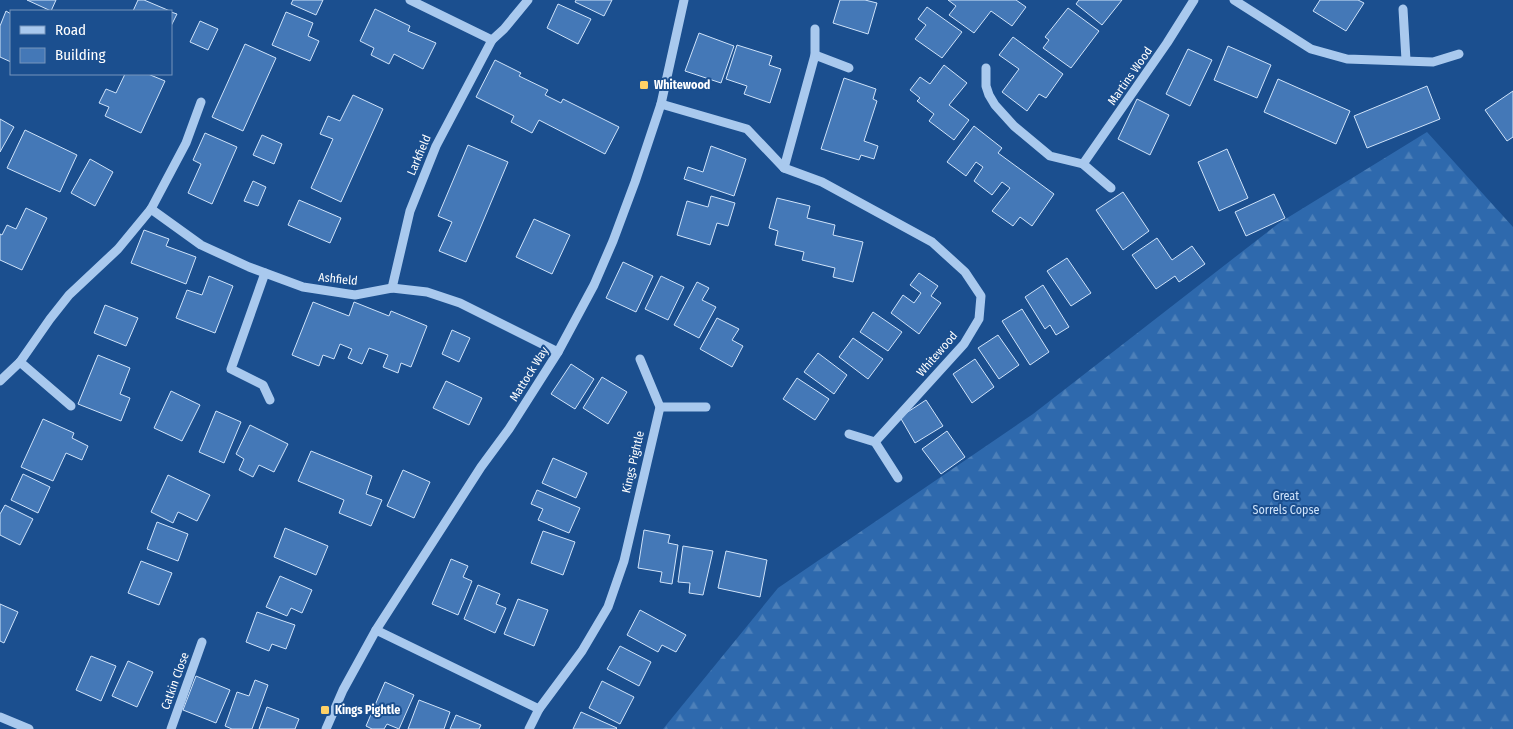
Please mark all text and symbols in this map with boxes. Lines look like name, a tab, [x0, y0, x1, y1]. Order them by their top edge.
legend	[10, 10, 172, 75]
text: Road	[55, 21, 86, 39]
street label: Martins Wood	[1105, 44, 1155, 108]
text: Building	[55, 46, 106, 64]
place label: Whitewood	[654, 78, 710, 92]
marker: Whitewood	[638, 79, 650, 91]
street label: Larkfield	[404, 133, 434, 177]
street label: Ashfield	[318, 270, 358, 288]
street label: Whitewood	[914, 329, 960, 379]
street label: Mattock Way	[507, 344, 552, 404]
street label: Kings Pightle	[619, 430, 647, 494]
park label: Great Sorrels Copse	[1253, 489, 1320, 517]
street label: Catkin Close	[158, 650, 192, 712]
place label: Kings Pightle	[335, 703, 400, 717]
marker: Kings Pightle	[319, 704, 331, 716]

